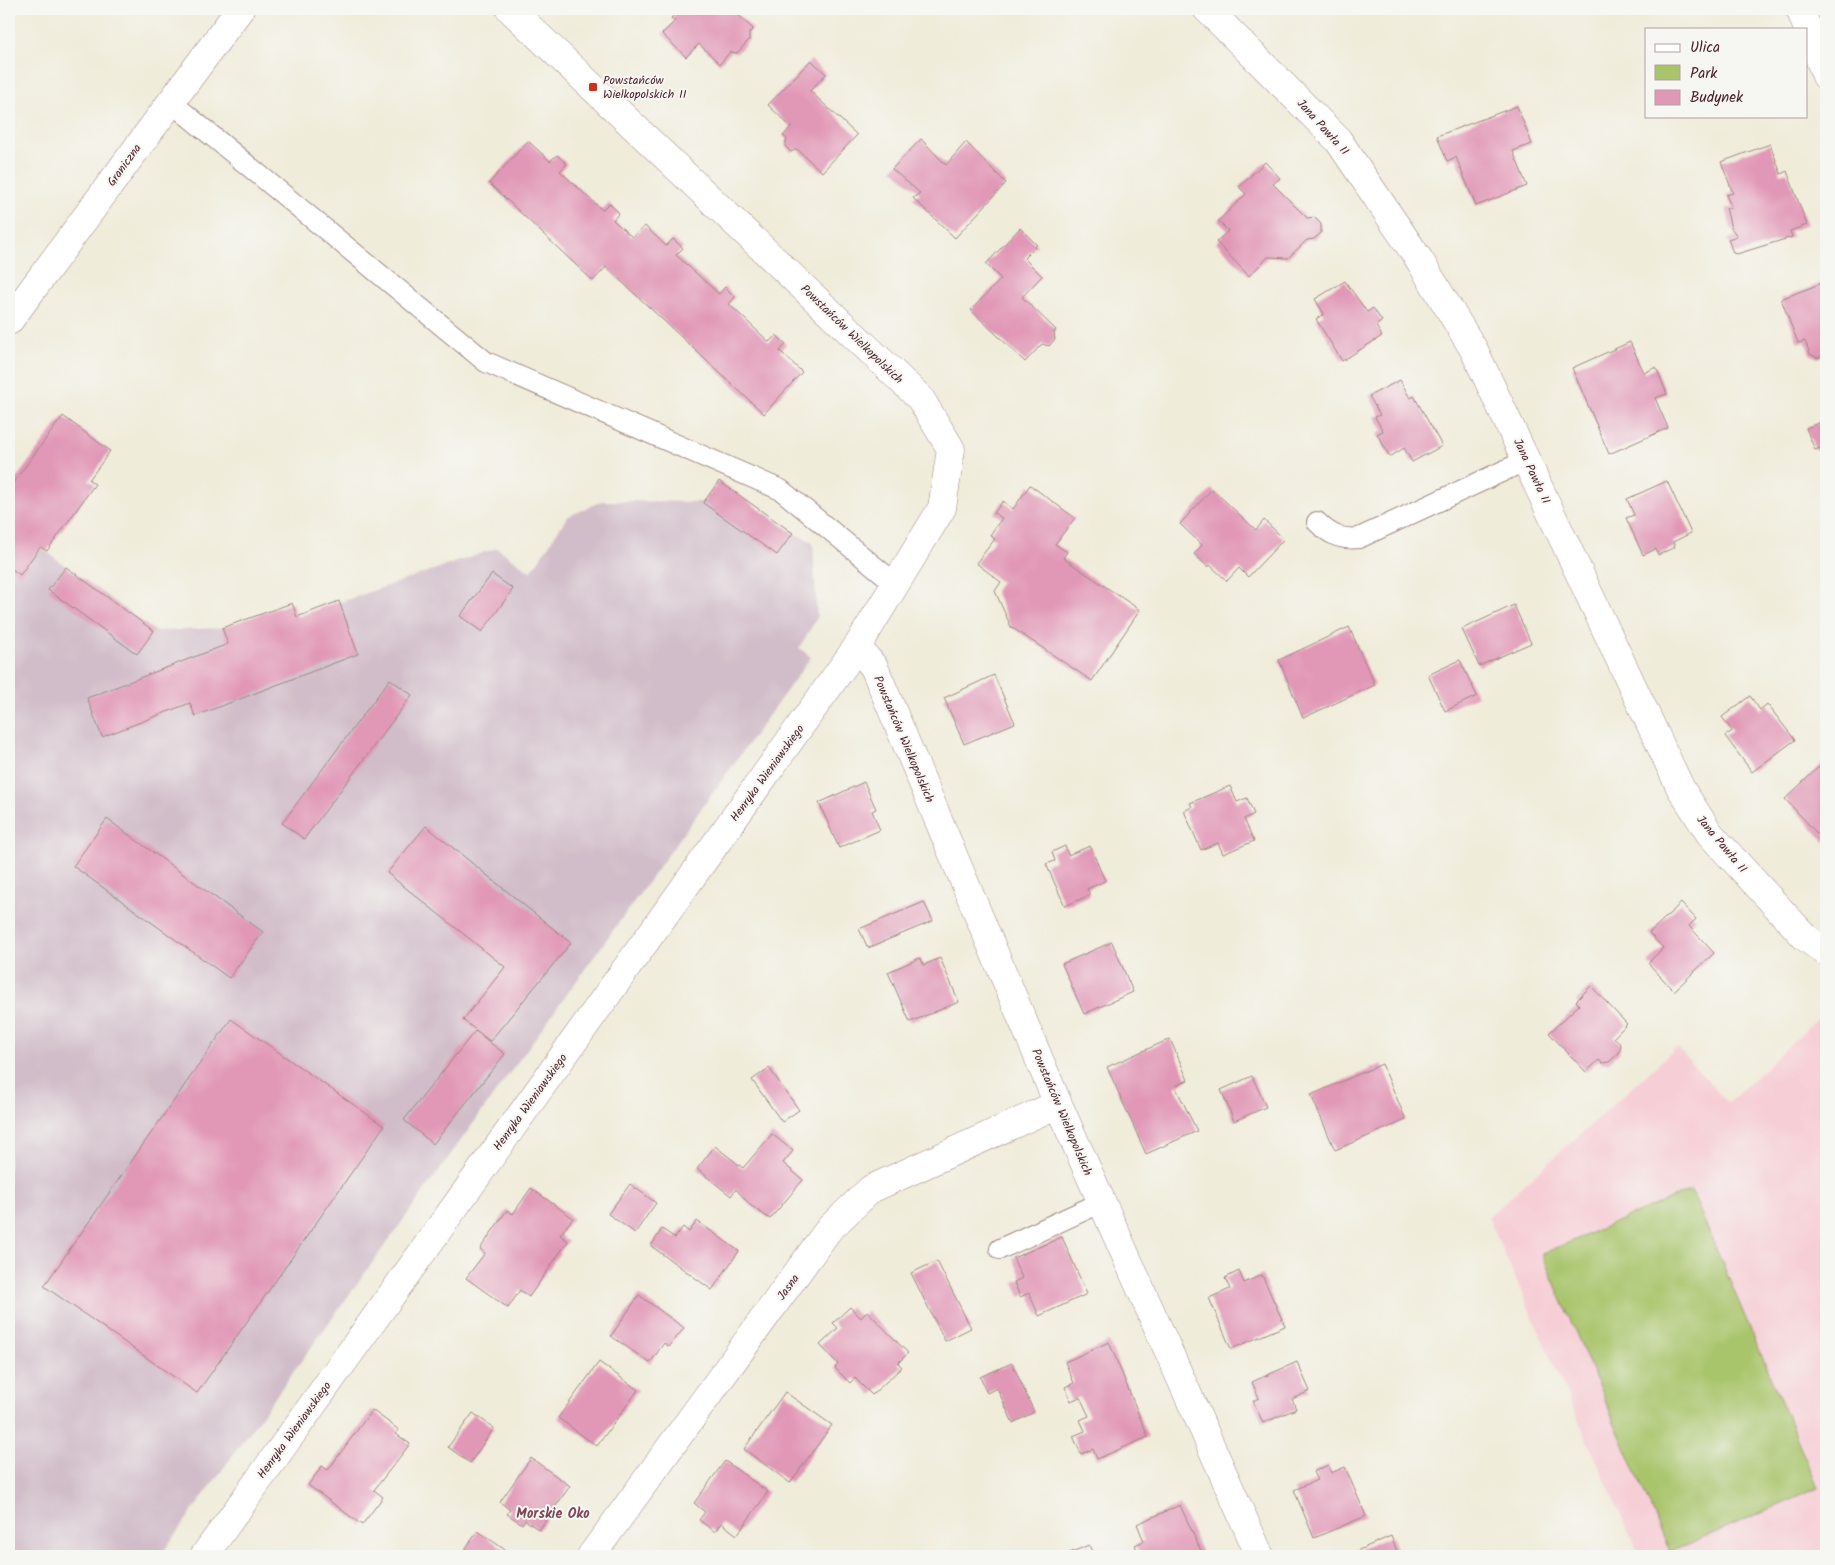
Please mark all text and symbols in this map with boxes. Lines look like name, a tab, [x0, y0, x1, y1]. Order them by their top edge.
legend	[1645, 28, 1808, 118]
text: Ulica	[1690, 36, 1720, 60]
text: Park	[1690, 62, 1718, 86]
place label: Powstańców Wielkopolskich II	[603, 71, 687, 104]
marker: Powstańców Wielkopolskich II	[587, 81, 599, 93]
text: Budynek	[1690, 86, 1744, 110]
street label: Jana Pawła II	[1292, 95, 1353, 160]
street label: Graniczna	[102, 140, 147, 191]
street label: Powstańców Wielkopolskich	[796, 280, 907, 389]
street label: Jana Pawła II	[1508, 435, 1555, 507]
street label: Powstańców Wielkopolskich	[868, 673, 939, 806]
street label: Henryka Wieniawskiego	[726, 721, 809, 826]
street label: Jana Pawła II	[1692, 811, 1752, 878]
street label: Powstańców Wielkopolskich	[1026, 1046, 1097, 1179]
street label: Henryka Wieniawskiego	[489, 1050, 572, 1155]
street label: Jasna	[772, 1270, 805, 1304]
street label: Henryka Wieniawskiego	[253, 1378, 336, 1483]
district label: Morskie Oko	[516, 1503, 590, 1525]

